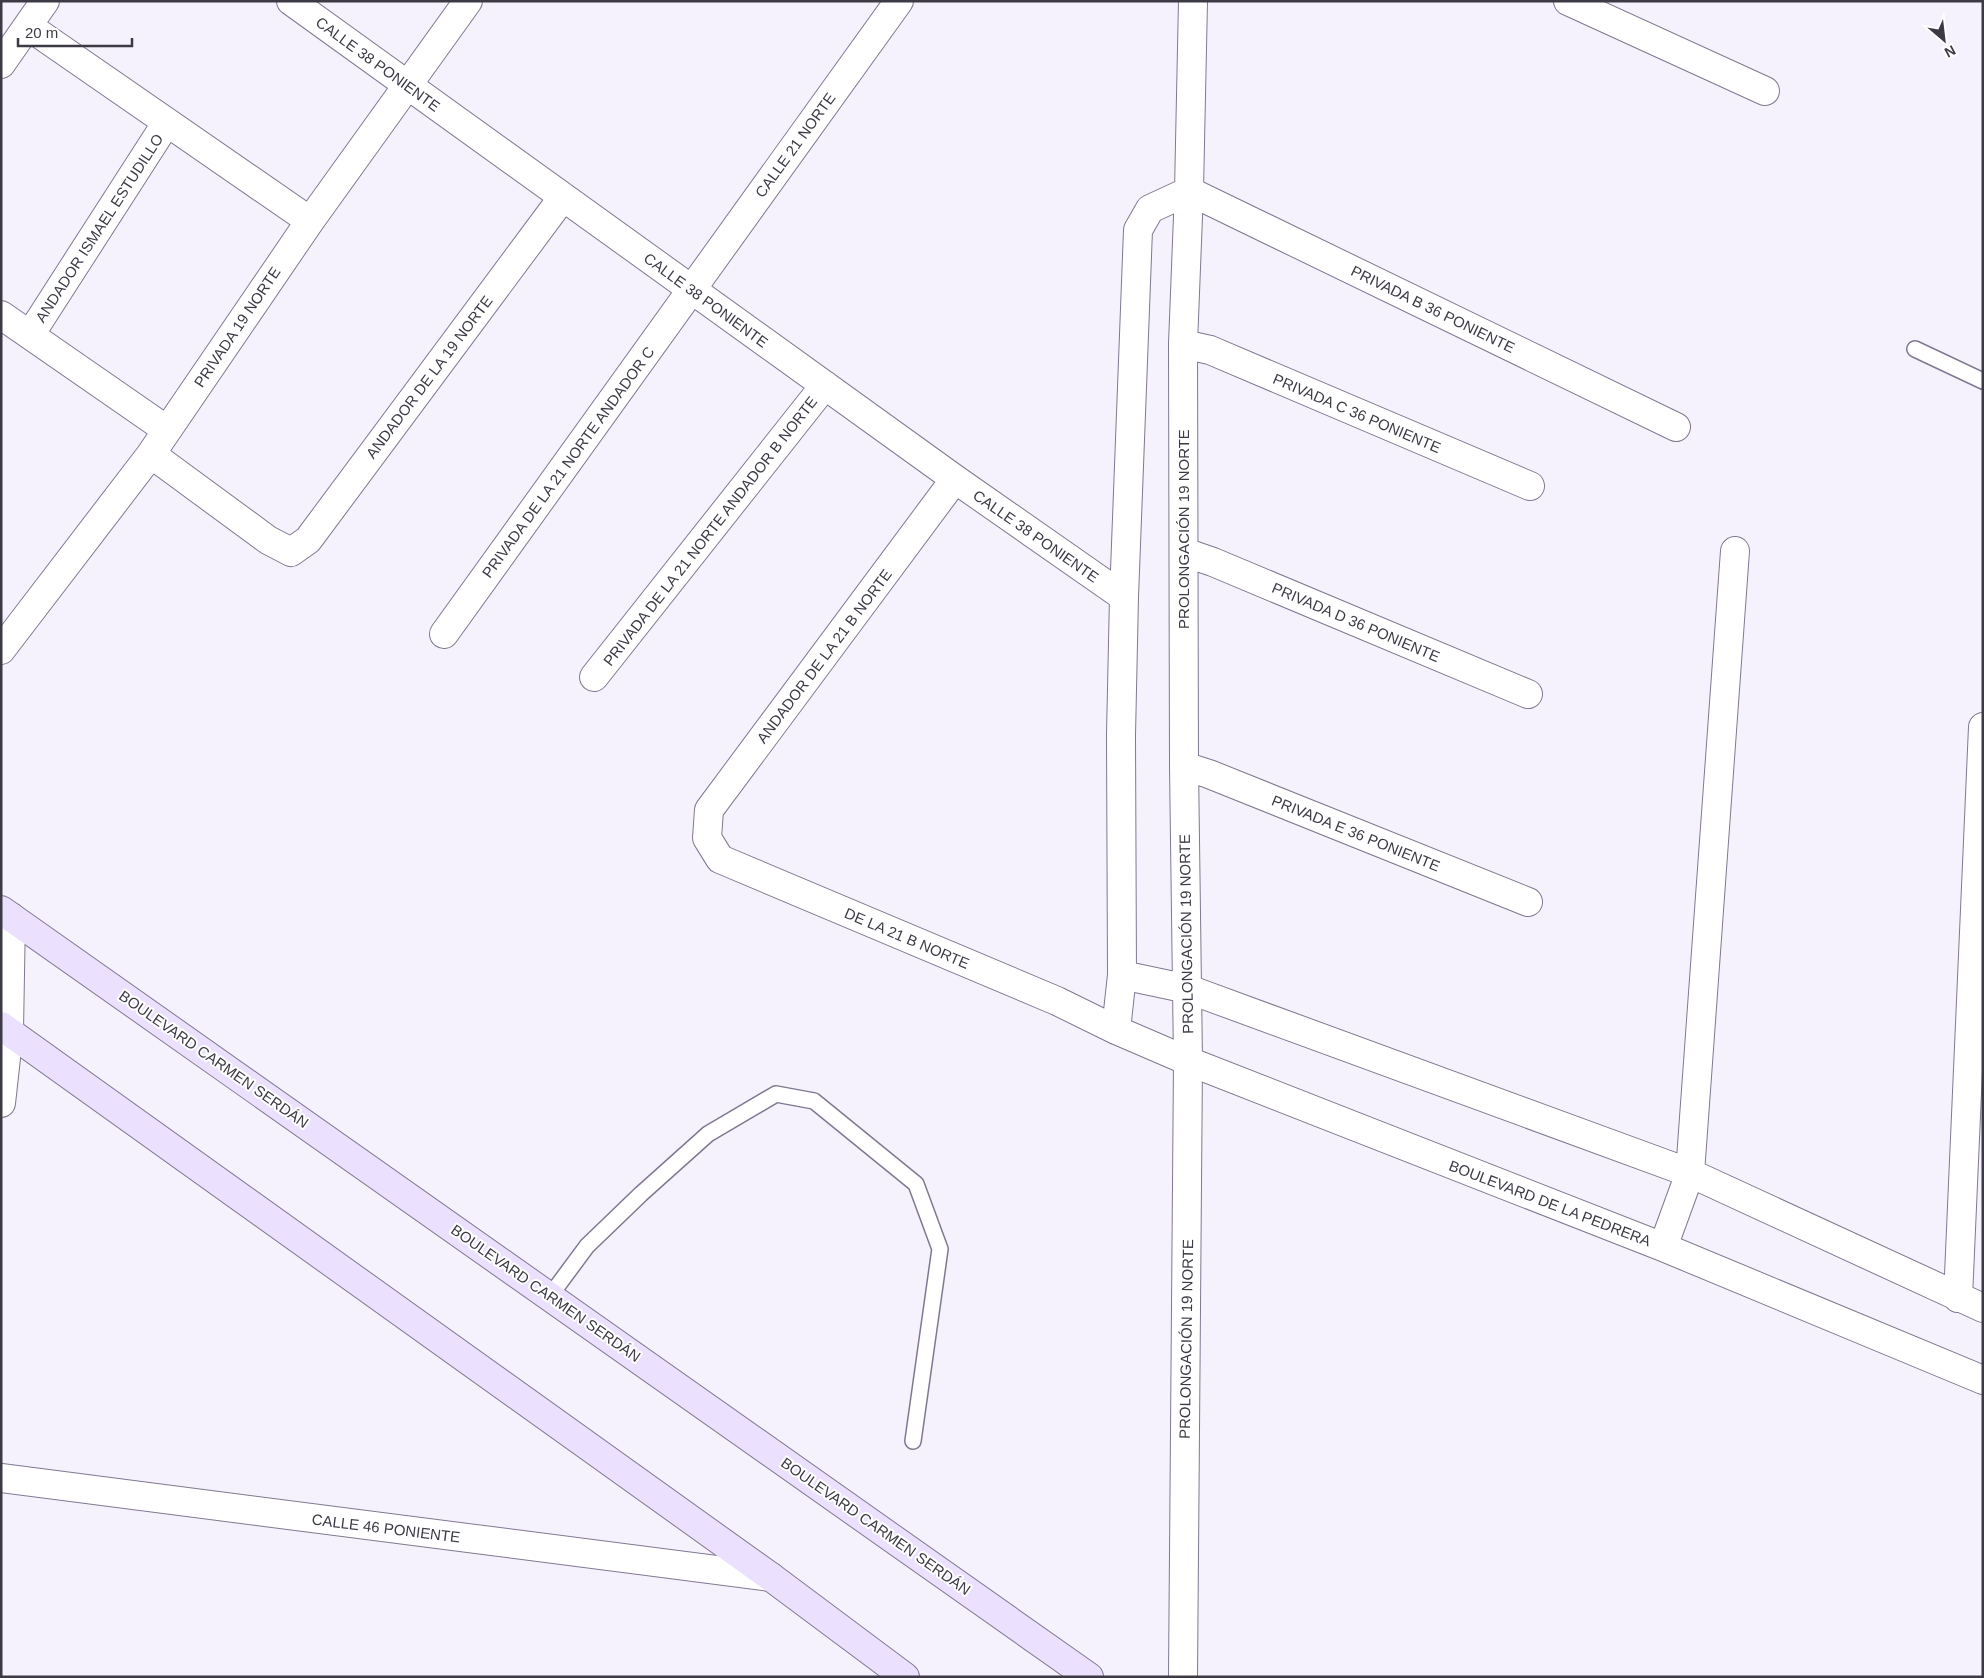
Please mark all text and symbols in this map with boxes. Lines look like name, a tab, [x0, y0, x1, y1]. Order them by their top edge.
street label: CALLE 38 PONIENTE	[313, 13, 443, 115]
scale bar	[18, 15, 131, 47]
north arrow	[1919, 15, 1969, 65]
text: 20 m	[25, 24, 58, 41]
text: N	[1942, 42, 1958, 61]
street label: CALLE 21 NORTE	[751, 90, 839, 200]
street label: ANDADOR ISMAEL ESTUDILLO	[32, 131, 166, 325]
street label: CALLE 38 PONIENTE	[641, 249, 771, 351]
street label: PRIVADA B 36 PONIENTE	[1348, 262, 1518, 356]
street label: PRIVADA 19 NORTE	[190, 264, 284, 390]
street label: ANDADOR DE LA 19 NORTE	[362, 292, 496, 462]
street label: PRIVADA DE LA 21 NORTE ANDADOR C	[478, 343, 658, 581]
street label: PRIVADA C 36 PONIENTE	[1271, 370, 1443, 456]
street label: PRIVADA DE LA 21 NORTE ANDADOR B NORTE	[600, 393, 820, 669]
street label: PROLONGACIÓN 19 NORTE	[1175, 429, 1192, 629]
street label: CALLE 38 PONIENTE	[970, 486, 1102, 586]
street label: ANDADOR DE LA 21 B NORTE	[753, 566, 895, 746]
street label: PRIVADA D 36 PONIENTE	[1270, 579, 1442, 665]
street label: PRIVADA E 36 PONIENTE	[1269, 791, 1443, 875]
street label: PROLONGACIÓN 19 NORTE	[1176, 834, 1196, 1034]
street label: DE LA 21 B NORTE	[842, 904, 972, 972]
street label: BOULEVARD CARMEN SERDÁN	[116, 987, 312, 1131]
street label: BOULEVARD DE LA PEDRERA	[1447, 1157, 1653, 1249]
street label: BOULEVARD CARMEN SERDÁN	[448, 1221, 644, 1365]
street label: PROLONGACIÓN 19 NORTE	[1176, 1239, 1196, 1439]
street label: BOULEVARD CARMEN SERDÁN	[778, 1454, 974, 1598]
street label: CALLE 46 PONIENTE	[311, 1510, 461, 1546]

